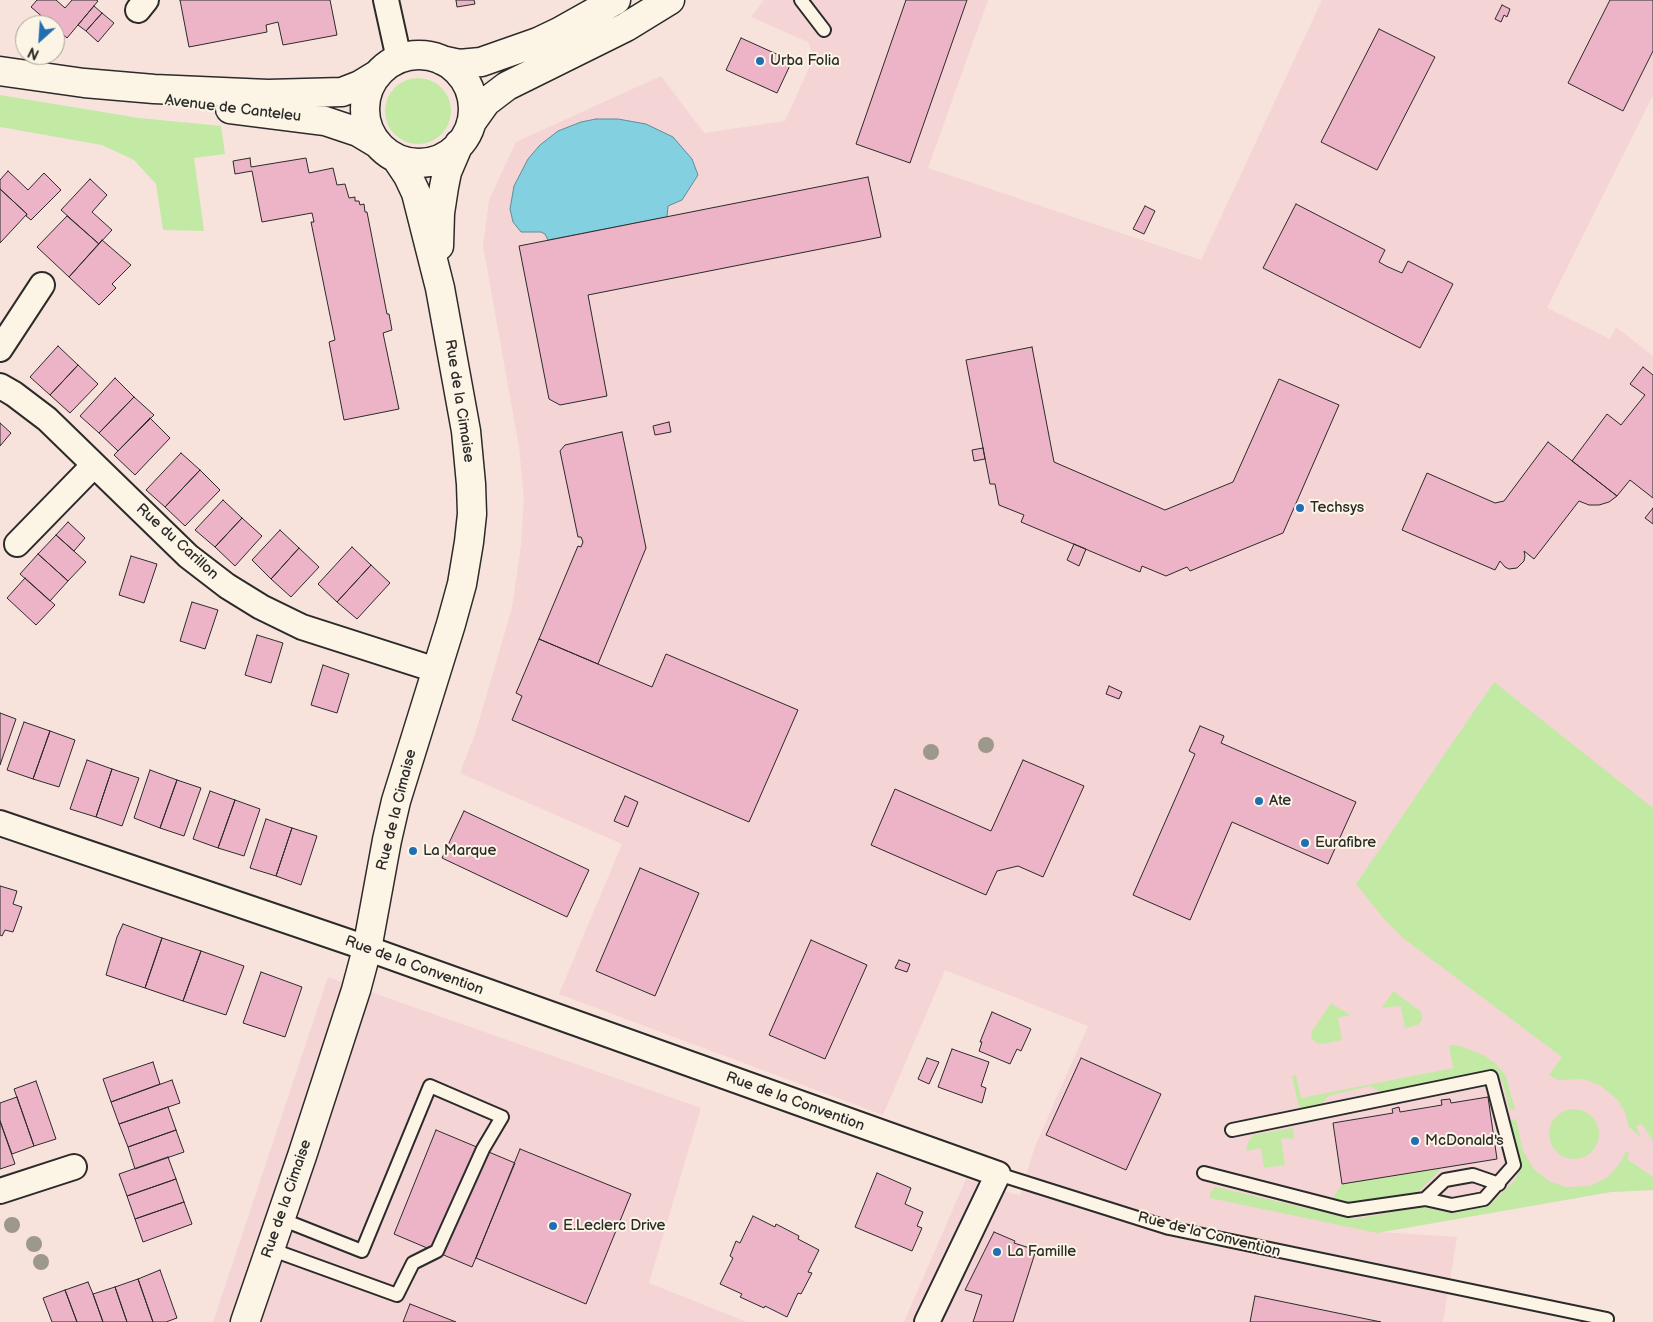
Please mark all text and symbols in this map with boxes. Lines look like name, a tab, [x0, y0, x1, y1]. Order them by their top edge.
north arrow	[15, 15, 65, 65]
text: N	[25, 43, 42, 63]
place label: Urba Folia	[770, 52, 840, 70]
marker: Urba Folia	[754, 55, 766, 67]
street label: Avenue de Canteleu	[164, 92, 302, 126]
street label: Rue de la Cimaise	[440, 338, 478, 464]
place label: Techsys	[1310, 499, 1364, 517]
street label: Rue du Carillon	[132, 500, 222, 584]
marker: Techsys	[1294, 502, 1306, 514]
street label: Rue de la Cimaise	[373, 748, 421, 872]
place label: Ate	[1269, 792, 1291, 810]
marker: Ate	[1253, 795, 1265, 807]
place label: Eurafibre	[1315, 834, 1376, 852]
marker: Eurafibre	[1299, 837, 1311, 849]
place label: La Marque	[423, 842, 496, 860]
marker: La Marque	[407, 845, 419, 857]
street label: Rue de la Convention	[342, 933, 486, 999]
street label: Rue de la Convention	[723, 1069, 867, 1135]
place label: McDonald's	[1425, 1132, 1504, 1150]
marker: McDonald's	[1409, 1135, 1421, 1147]
street label: Rue de la Cimaise	[258, 1137, 316, 1261]
street label: Rue de la Convention	[1136, 1209, 1282, 1261]
place label: E.Leclerc Drive	[563, 1217, 665, 1235]
marker: E.Leclerc Drive	[547, 1220, 559, 1232]
place label: La Famille	[1007, 1243, 1076, 1261]
marker: La Famille	[991, 1246, 1003, 1258]

